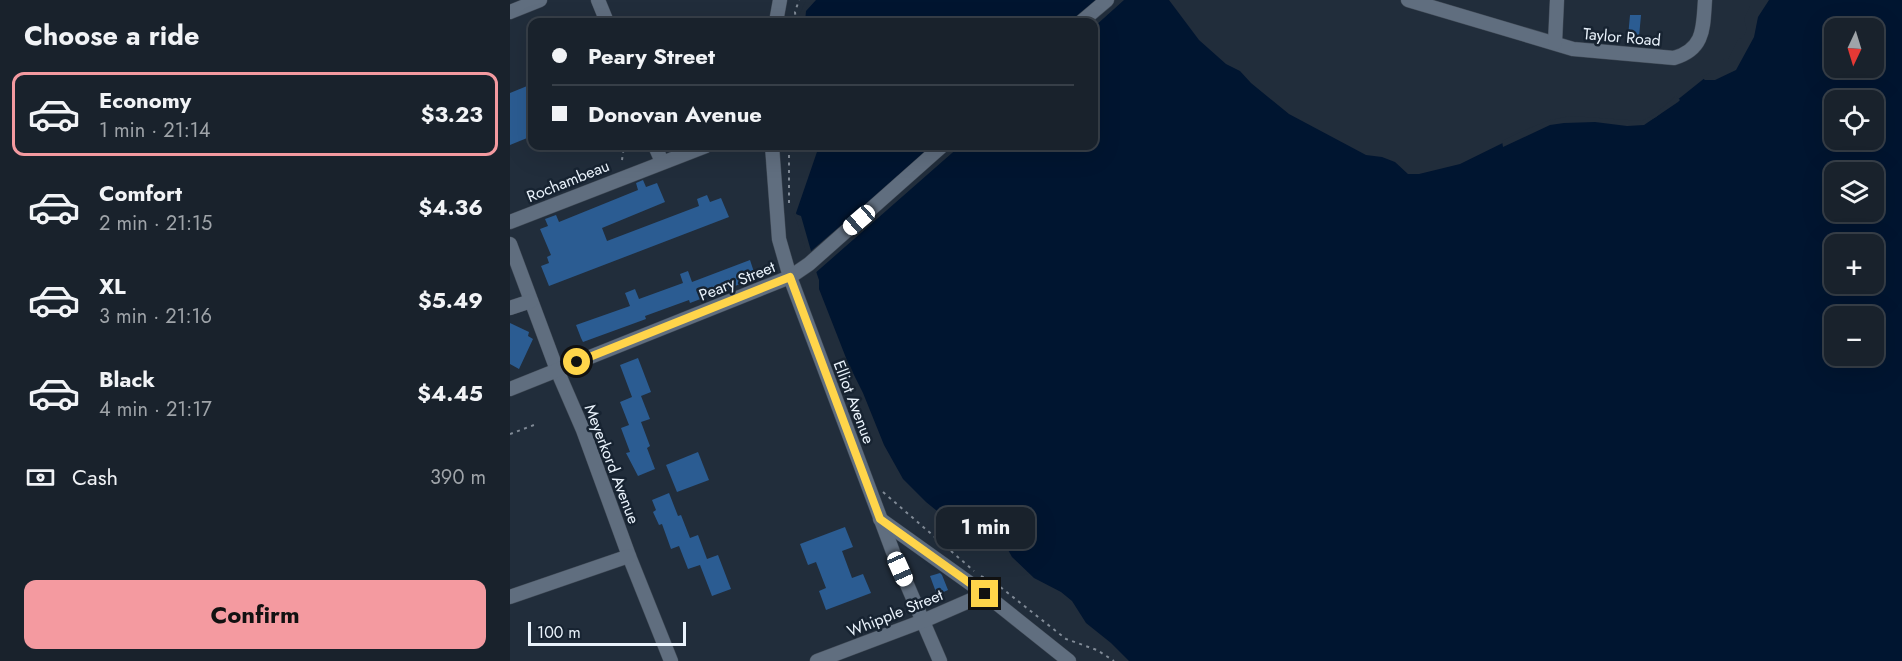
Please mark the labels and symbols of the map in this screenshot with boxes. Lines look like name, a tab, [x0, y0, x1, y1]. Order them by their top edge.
north arrow	[1824, 18, 1884, 78]
street label: Taylor Road	[1582, 22, 1662, 52]
street label: Rochambeau	[523, 154, 613, 208]
car	[840, 201, 878, 239]
street label: Peary Street	[696, 255, 779, 307]
route start	[563, 348, 590, 375]
street label: Elliot Avenue	[828, 357, 880, 447]
street label: Meyerkord Avenue	[579, 401, 645, 527]
callout: 1 min	[936, 507, 1034, 549]
car	[884, 549, 916, 589]
route end	[971, 580, 998, 607]
street label: Whipple Street	[844, 583, 947, 643]
scale bar	[528, 619, 686, 646]

